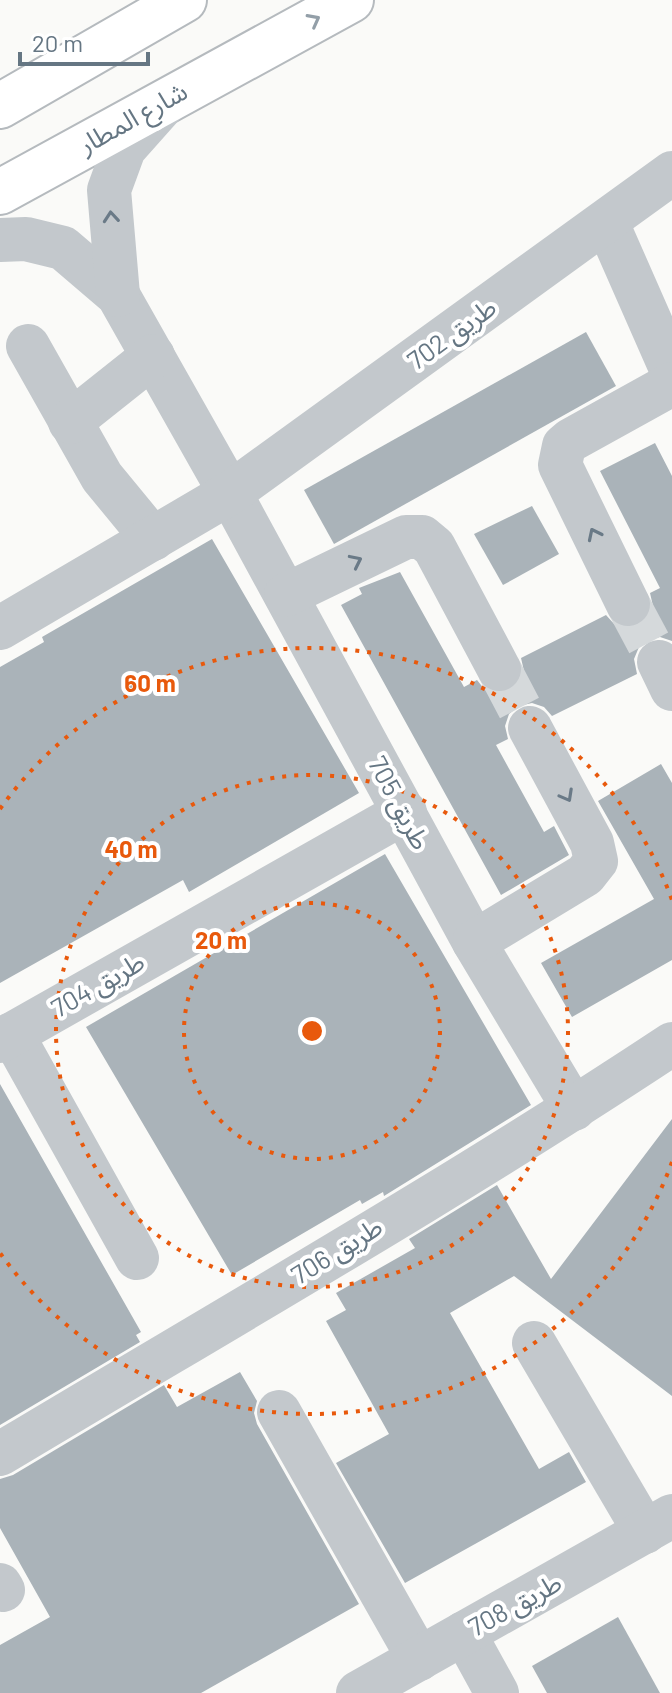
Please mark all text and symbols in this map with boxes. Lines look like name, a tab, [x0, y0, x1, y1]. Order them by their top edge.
one-way arrow	[305, 14, 320, 29]
scale bar	[20, 16, 148, 66]
text: 20 m	[32, 28, 83, 57]
street label: شارع المطار	[72, 74, 194, 164]
one-way arrow	[103, 211, 120, 224]
street label: طريق 702	[401, 290, 503, 377]
one-way arrow	[588, 528, 604, 542]
one-way arrow	[347, 555, 362, 571]
text: 60 m	[124, 668, 176, 697]
street label: طريق 705	[361, 750, 438, 855]
one-way arrow	[557, 787, 573, 802]
text: 40 m	[104, 834, 158, 863]
text: 20 m	[195, 925, 247, 954]
street label: طريق 704	[45, 945, 150, 1024]
centre of rings	[298, 1017, 326, 1045]
street label: طريق 706	[285, 1210, 389, 1291]
street label: طريق 708	[462, 1565, 567, 1644]

